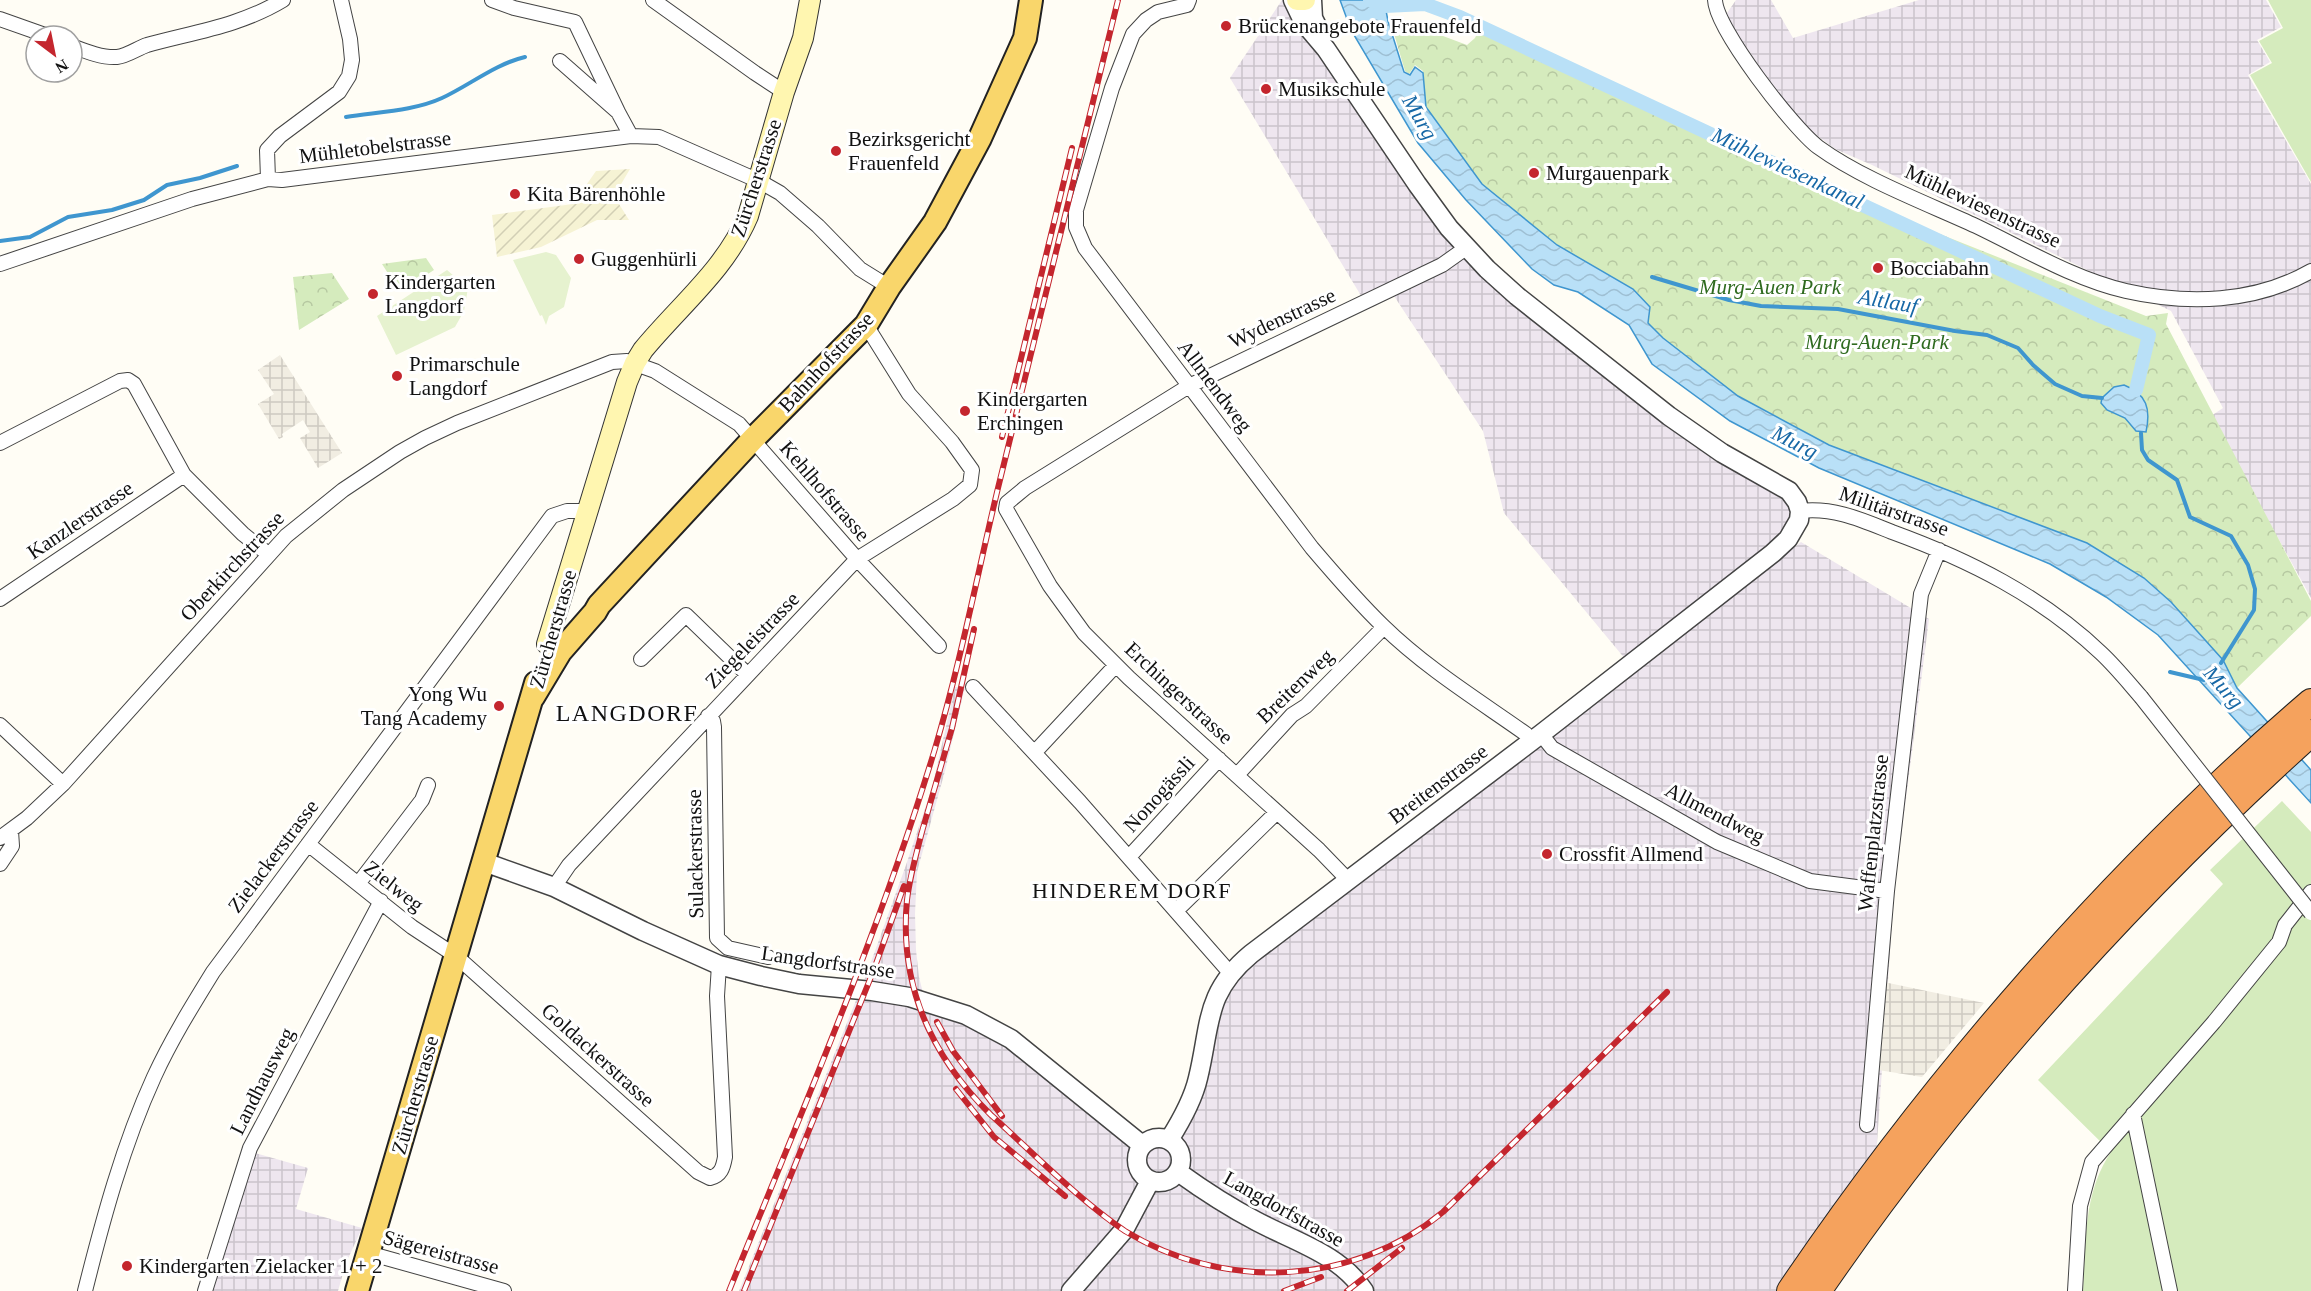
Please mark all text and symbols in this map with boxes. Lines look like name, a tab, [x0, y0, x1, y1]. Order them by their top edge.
place label: Brückenangebote Frauenfeld	[1238, 14, 1482, 38]
marker: Brückenangebote Frauenfeld	[1219, 19, 1233, 33]
north arrow	[24, 24, 84, 84]
text: N	[52, 56, 71, 77]
place label: Musikschule	[1278, 77, 1385, 101]
marker: Musikschule	[1259, 82, 1273, 96]
water label: Murg	[1397, 89, 1443, 144]
street label: Zürcherstrasse	[726, 116, 786, 240]
water label: Mühlewiesenkanal	[1707, 121, 1868, 214]
street label: Mühletobelstrasse	[298, 126, 452, 168]
place label: Bezirksgericht Frauenfeld	[848, 127, 971, 175]
marker: Bezirksgericht Frauenfeld	[829, 144, 843, 158]
street label: Mühlewiesenstrasse	[1901, 159, 2065, 253]
place label: Murgauenpark	[1546, 161, 1670, 185]
marker: Murgauenpark	[1527, 166, 1541, 180]
place label: Kita Bärenhöhle	[527, 182, 665, 206]
marker: Kita Bärenhöhle	[508, 187, 522, 201]
place label: Guggenhürli	[591, 247, 697, 271]
marker: Guggenhürli	[572, 252, 586, 266]
place label: Bocciabahn	[1890, 256, 1990, 280]
marker: Bocciabahn	[1871, 261, 1885, 275]
place label: Kindergarten Langdorf	[385, 270, 496, 318]
park label: Murg-Auen Park	[1698, 275, 1842, 299]
street label: Wydenstrasse	[1225, 283, 1339, 353]
water label: Altlauf	[1854, 283, 1923, 319]
marker: Kindergarten Langdorf	[366, 287, 380, 301]
street label: Bahnhofstrasse	[773, 307, 879, 417]
park label: Murg-Auen-Park	[1804, 330, 1950, 354]
street label: Allmendweg	[1173, 335, 1258, 437]
place label: Primarschule Langdorf	[409, 352, 520, 400]
marker: Primarschule Langdorf	[390, 369, 404, 383]
place label: Kindergarten Erchingen	[977, 387, 1088, 435]
marker: Kindergarten Erchingen	[958, 404, 972, 418]
water label: Murg	[1767, 419, 1822, 464]
street label: Kehlhofstrasse	[775, 436, 875, 546]
street label: Kanzlerstrasse	[23, 476, 137, 564]
street label: Militärstrasse	[1836, 481, 1952, 541]
street label: Oberkirchstrasse	[175, 506, 289, 626]
street label: Zürcherstrasse	[525, 567, 581, 691]
street label: Ziegeleistrasse	[700, 587, 804, 693]
street label: Erchingerstrasse	[1120, 637, 1238, 749]
street label: Breitenweg	[1252, 643, 1339, 728]
water label: Murg	[2198, 660, 2249, 713]
place label: Yong Wu Tang Academy	[361, 682, 487, 730]
marker: Yong Wu Tang Academy	[492, 699, 506, 713]
district label: LANGDORF	[556, 700, 698, 726]
street label: Breitenstrasse	[1384, 739, 1492, 829]
street label: Nonogässli	[1118, 751, 1200, 837]
street label: Waffenplatzstrasse	[1853, 753, 1893, 913]
street label: Allmendweg	[1661, 778, 1769, 849]
street label: Sulackerstrasse	[682, 789, 708, 919]
street label: Zielackerstrasse	[223, 795, 323, 917]
place label: Crossfit Allmend	[1559, 842, 1704, 866]
marker: Crossfit Allmend	[1540, 847, 1554, 861]
street label: Zielweg	[359, 855, 429, 917]
district label: HINDEREM DORF	[1032, 878, 1232, 903]
street label: Langdorfstrasse	[760, 941, 896, 983]
street label: Goldackerstrasse	[537, 998, 659, 1112]
street label: Landhausweg	[225, 1023, 299, 1138]
street label: Zürcherstrasse	[387, 1033, 443, 1157]
street label: Langdorfstrasse	[1220, 1166, 1348, 1252]
street label: Sägereistrasse	[380, 1225, 502, 1279]
place label: Kindergarten Zielacker 1 + 2	[139, 1254, 383, 1278]
marker: Kindergarten Zielacker 1 + 2	[120, 1259, 134, 1273]

